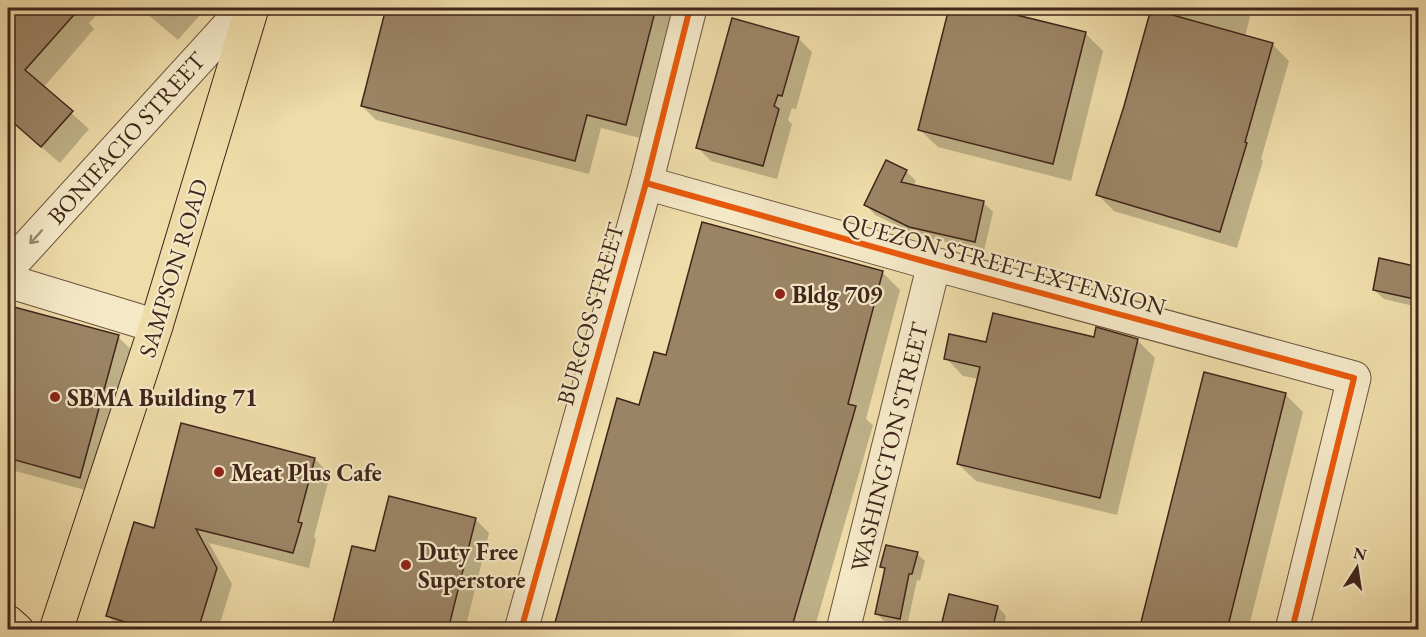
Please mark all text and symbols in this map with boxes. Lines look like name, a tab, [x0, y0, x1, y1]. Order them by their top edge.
street label: BONIFACIO STREET	[40, 45, 212, 231]
street label: SAMPSON ROAD	[131, 175, 215, 361]
street label: QUEZON STREET EXTENSION	[839, 206, 1169, 322]
street label: BURGOS STREET	[549, 218, 631, 409]
one-way arrow	[29, 229, 43, 244]
place label: Bldg 709	[792, 279, 883, 311]
marker: Bldg 709	[773, 287, 787, 301]
street label: WASHINGTON STREET	[843, 318, 935, 575]
place label: SBMA Building 71	[67, 382, 258, 414]
marker: SBMA Building 71	[48, 390, 62, 404]
place label: Meat Plus Cafe	[231, 457, 382, 488]
marker: Meat Plus Cafe	[212, 465, 226, 479]
place label: Duty Free Superstore	[418, 536, 526, 595]
north arrow	[1327, 538, 1387, 598]
text: N	[1351, 542, 1369, 565]
marker: Duty Free Superstore	[399, 558, 413, 572]

